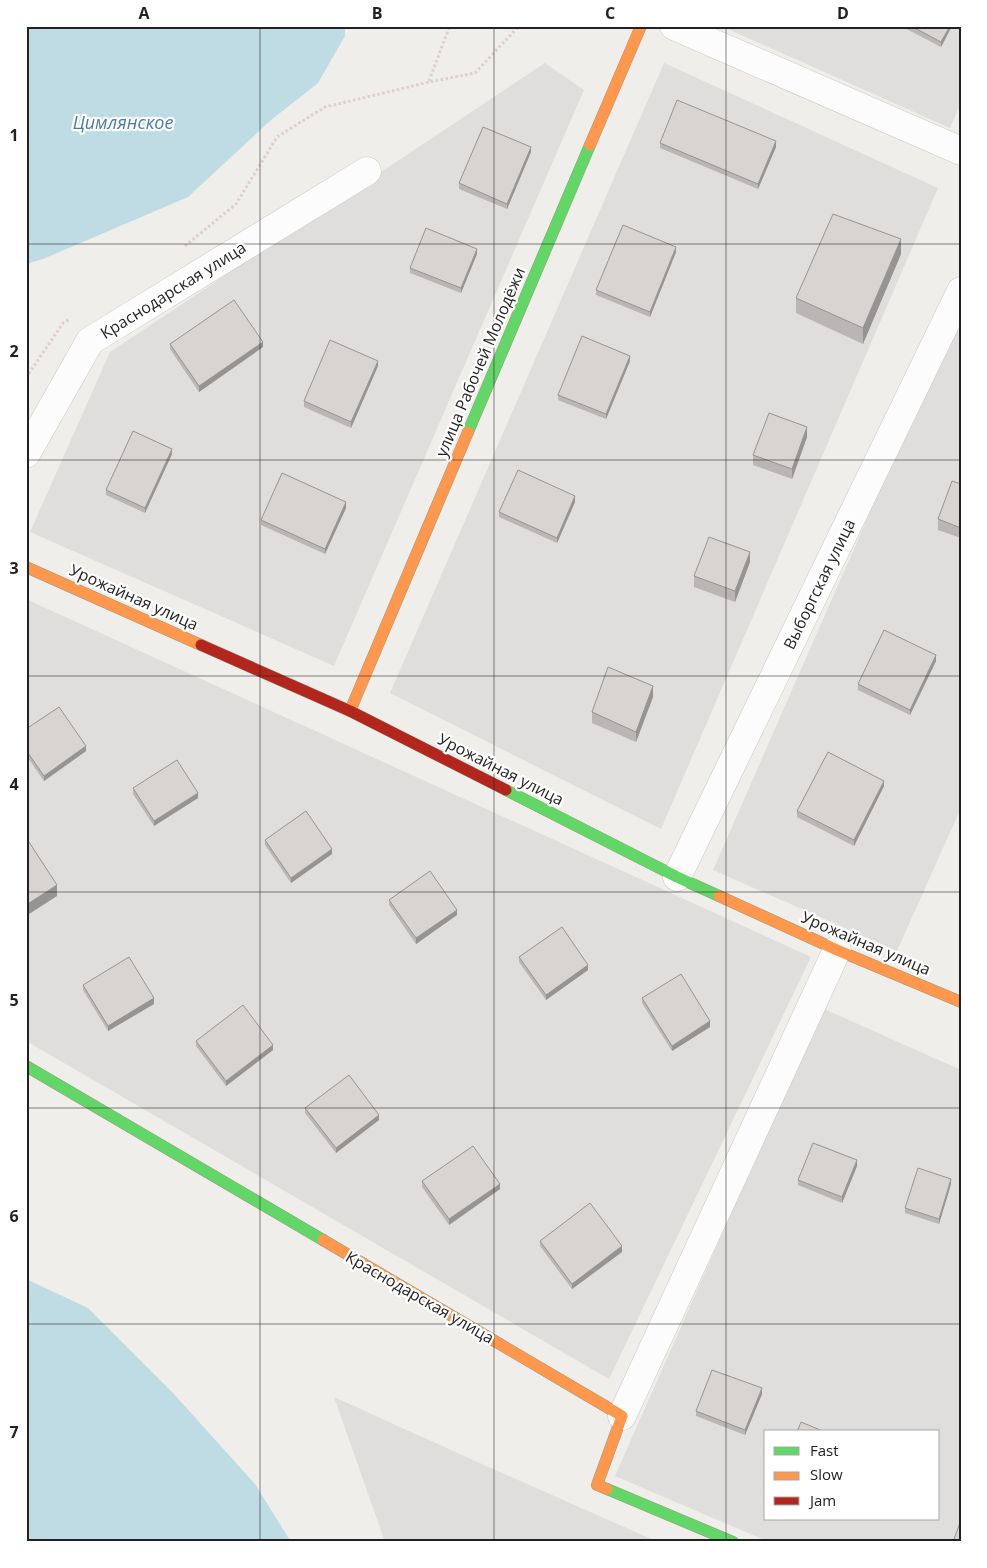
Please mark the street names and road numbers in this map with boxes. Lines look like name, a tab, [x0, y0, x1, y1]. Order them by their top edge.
street label: Краснодарская улица	[96, 236, 250, 344]
street label: улица Рабочей Молодёжи	[430, 264, 530, 460]
street label: Выборгская улица	[778, 515, 860, 653]
street label: Урожайная улица	[66, 559, 202, 635]
street label: Урожайная улица	[434, 728, 568, 810]
street label: Урожайная улица	[798, 906, 934, 980]
street label: Краснодарская улица	[342, 1246, 498, 1348]

